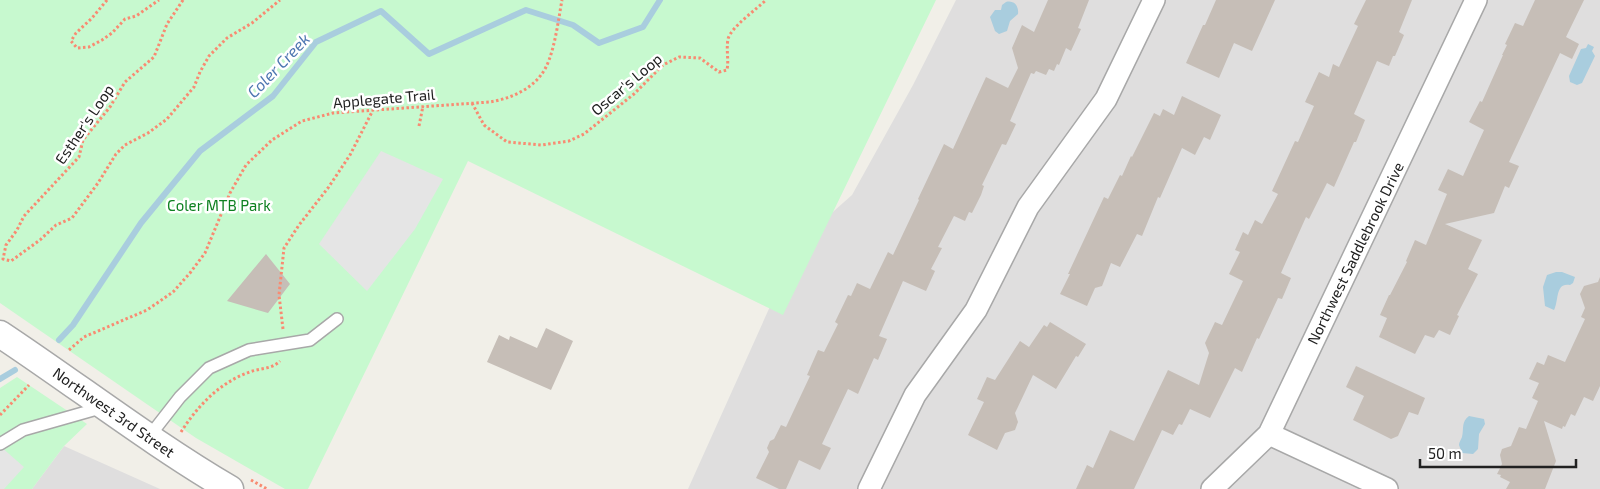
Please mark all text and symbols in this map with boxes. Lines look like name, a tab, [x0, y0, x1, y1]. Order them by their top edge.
water label: Coler Creek	[243, 29, 313, 101]
street label: Oscar's Loop	[587, 49, 665, 119]
street label: Esther's Loop	[51, 81, 117, 167]
street label: Applegate Trail	[332, 85, 436, 111]
street label: Northwest Saddlebrook Drive	[1303, 159, 1407, 347]
park label: Coler MTB Park	[167, 196, 271, 214]
street label: Northwest 3rd Street	[50, 363, 179, 461]
scale bar	[1420, 436, 1576, 468]
text: 50 m	[1428, 444, 1462, 462]

